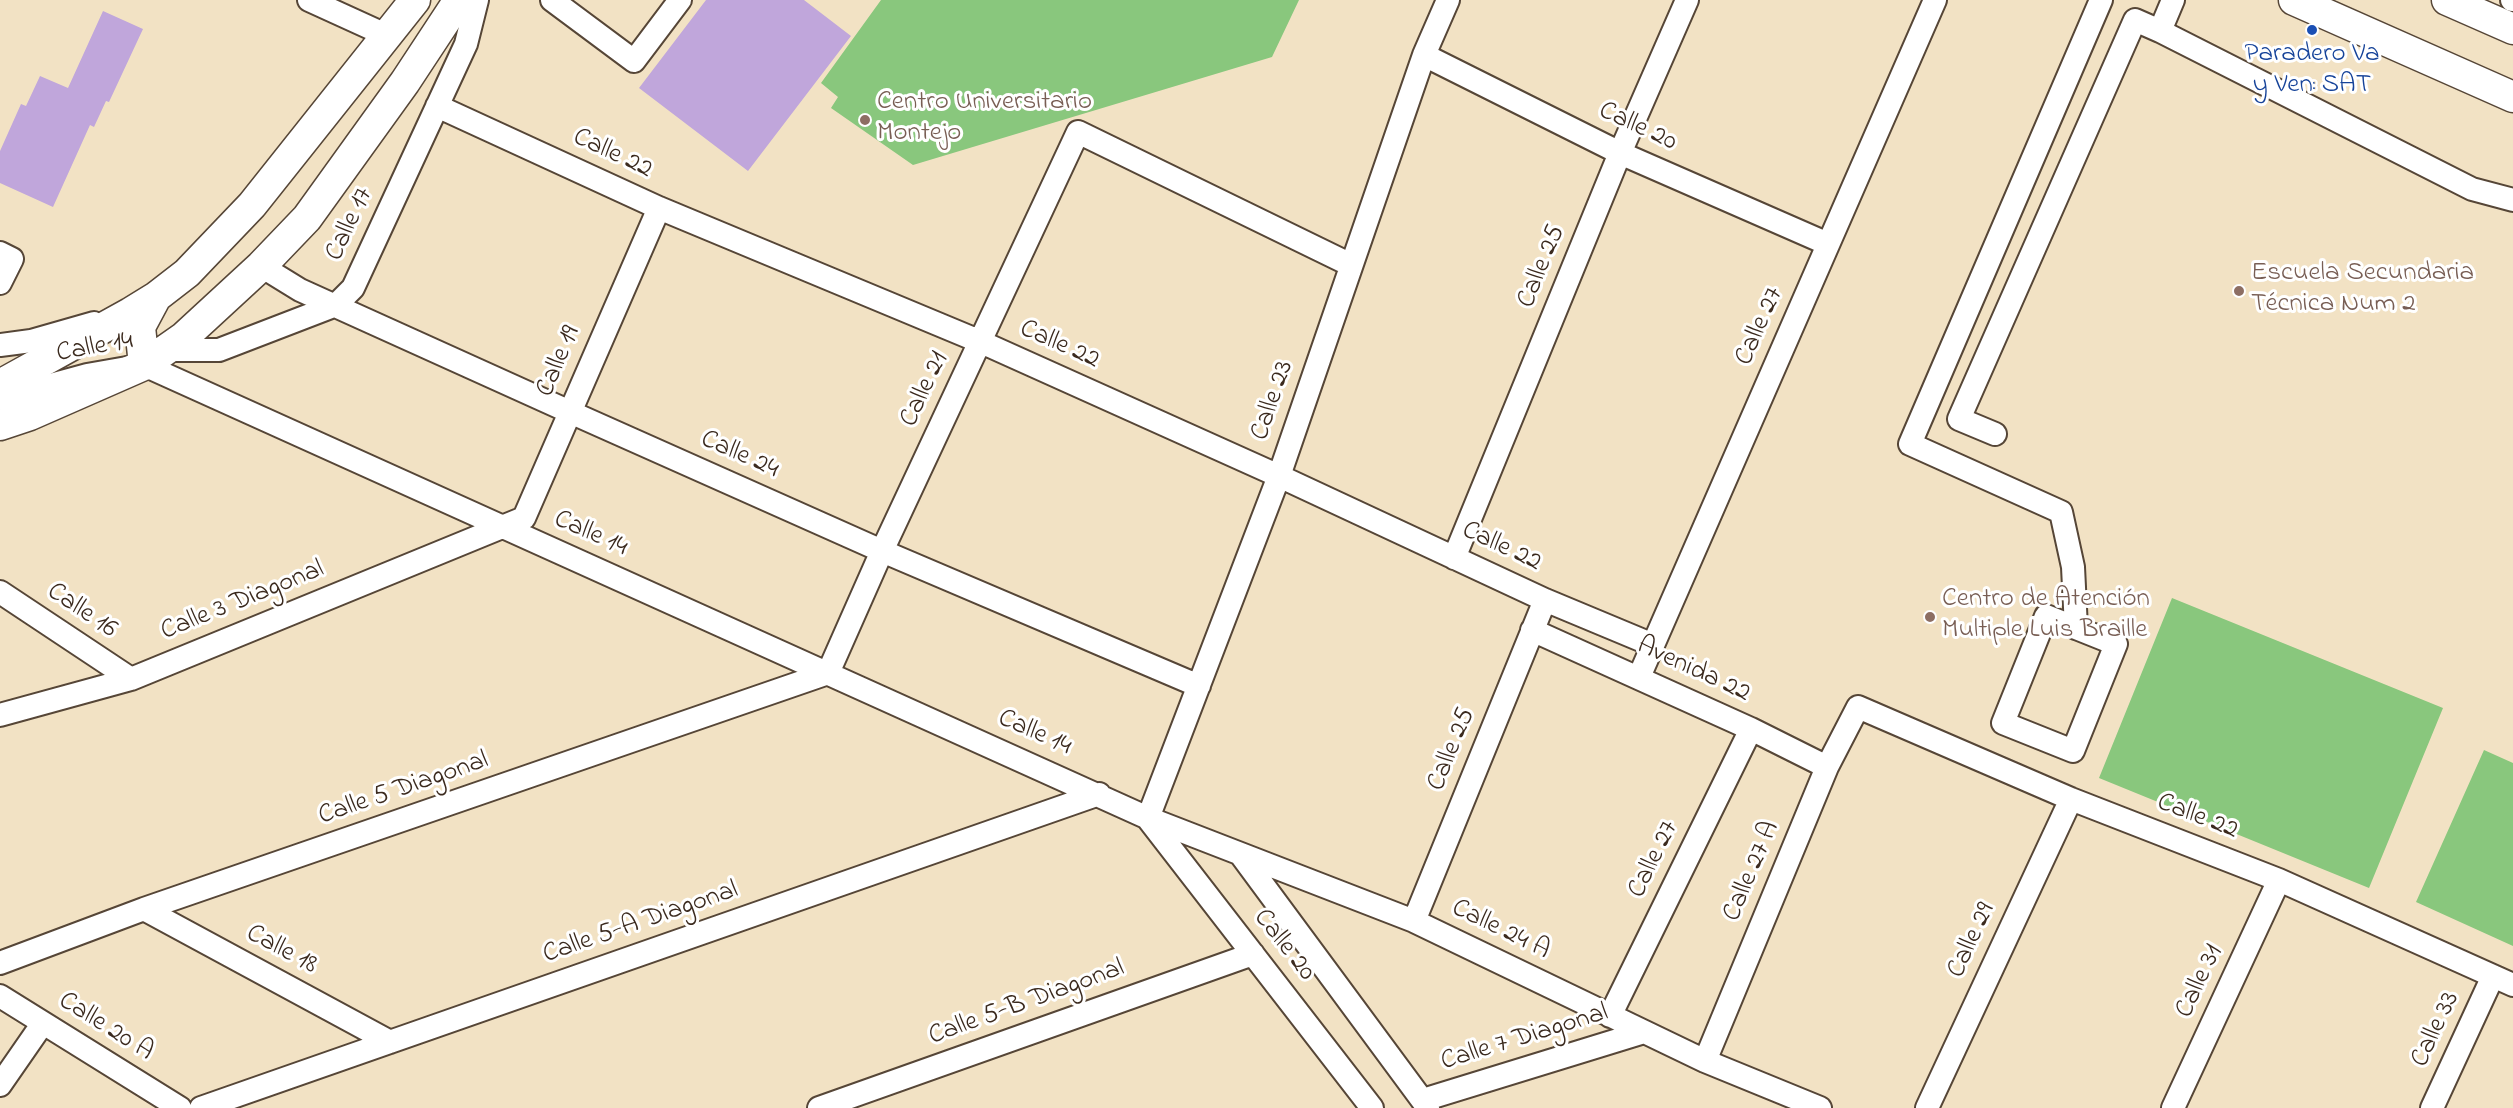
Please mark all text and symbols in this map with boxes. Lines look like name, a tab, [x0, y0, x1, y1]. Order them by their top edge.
marker: Paradero Va y Ven: SAT	[2305, 23, 2319, 37]
place label: Paradero Va y Ven: SAT	[2244, 40, 2380, 103]
place label: Centro Universitario Montejo	[877, 88, 1092, 151]
street label: Calle 20	[1593, 96, 1681, 160]
marker: Centro Universitario Montejo	[858, 113, 872, 127]
street label: Calle 22	[567, 123, 657, 187]
street label: Calle 17	[320, 183, 382, 267]
street label: Calle 25	[1512, 221, 1574, 313]
place label: Escuela Secundaria Técnica Num 2	[2251, 259, 2474, 322]
street label: Calle 27	[1730, 283, 1792, 371]
marker: Escuela Secundaria Técnica Num 2	[2232, 284, 2246, 298]
street label: Calle 22	[1014, 314, 1104, 378]
street label: Calle 19	[531, 322, 589, 402]
street label: Calle 14	[54, 326, 136, 372]
street label: Calle 21	[895, 347, 957, 433]
street label: Calle 23	[1245, 357, 1303, 445]
street label: Calle 24	[695, 425, 783, 487]
street label: Calle 14	[548, 505, 632, 565]
street label: Calle 22	[1456, 516, 1546, 580]
street label: Calle 3 Diagonal	[157, 555, 329, 649]
street label: Calle 16	[40, 577, 122, 647]
place label: Centro de Atención Multiple Luis Braille	[1942, 585, 2150, 648]
marker: Centro de Atención Multiple Luis Braille	[1923, 610, 1937, 624]
street label: Avenida 22	[1631, 631, 1755, 711]
street label: Calle 14	[992, 704, 1076, 764]
street label: Calle 25	[1422, 704, 1484, 796]
street label: Calle 5 Diagonal	[315, 746, 493, 834]
street label: Calle 22	[2152, 788, 2242, 848]
street label: Calle 27	[1622, 816, 1688, 904]
street label: Calle 27 A	[1718, 817, 1788, 927]
street label: Calle 5-A Diagonal	[539, 875, 743, 973]
street label: Calle 24 A	[1446, 893, 1554, 969]
street label: Calle 29	[1942, 898, 2004, 984]
street label: Calle 20	[1245, 904, 1321, 988]
street label: Calle 18	[240, 919, 322, 983]
street label: Calle 31	[2170, 940, 2232, 1024]
street label: Calle 5-B Diagonal	[925, 954, 1129, 1054]
street label: Calle 20 A	[52, 986, 158, 1070]
street label: Calle 33	[2405, 987, 2469, 1073]
street label: Calle 7 Diagonal	[1438, 998, 1612, 1080]

